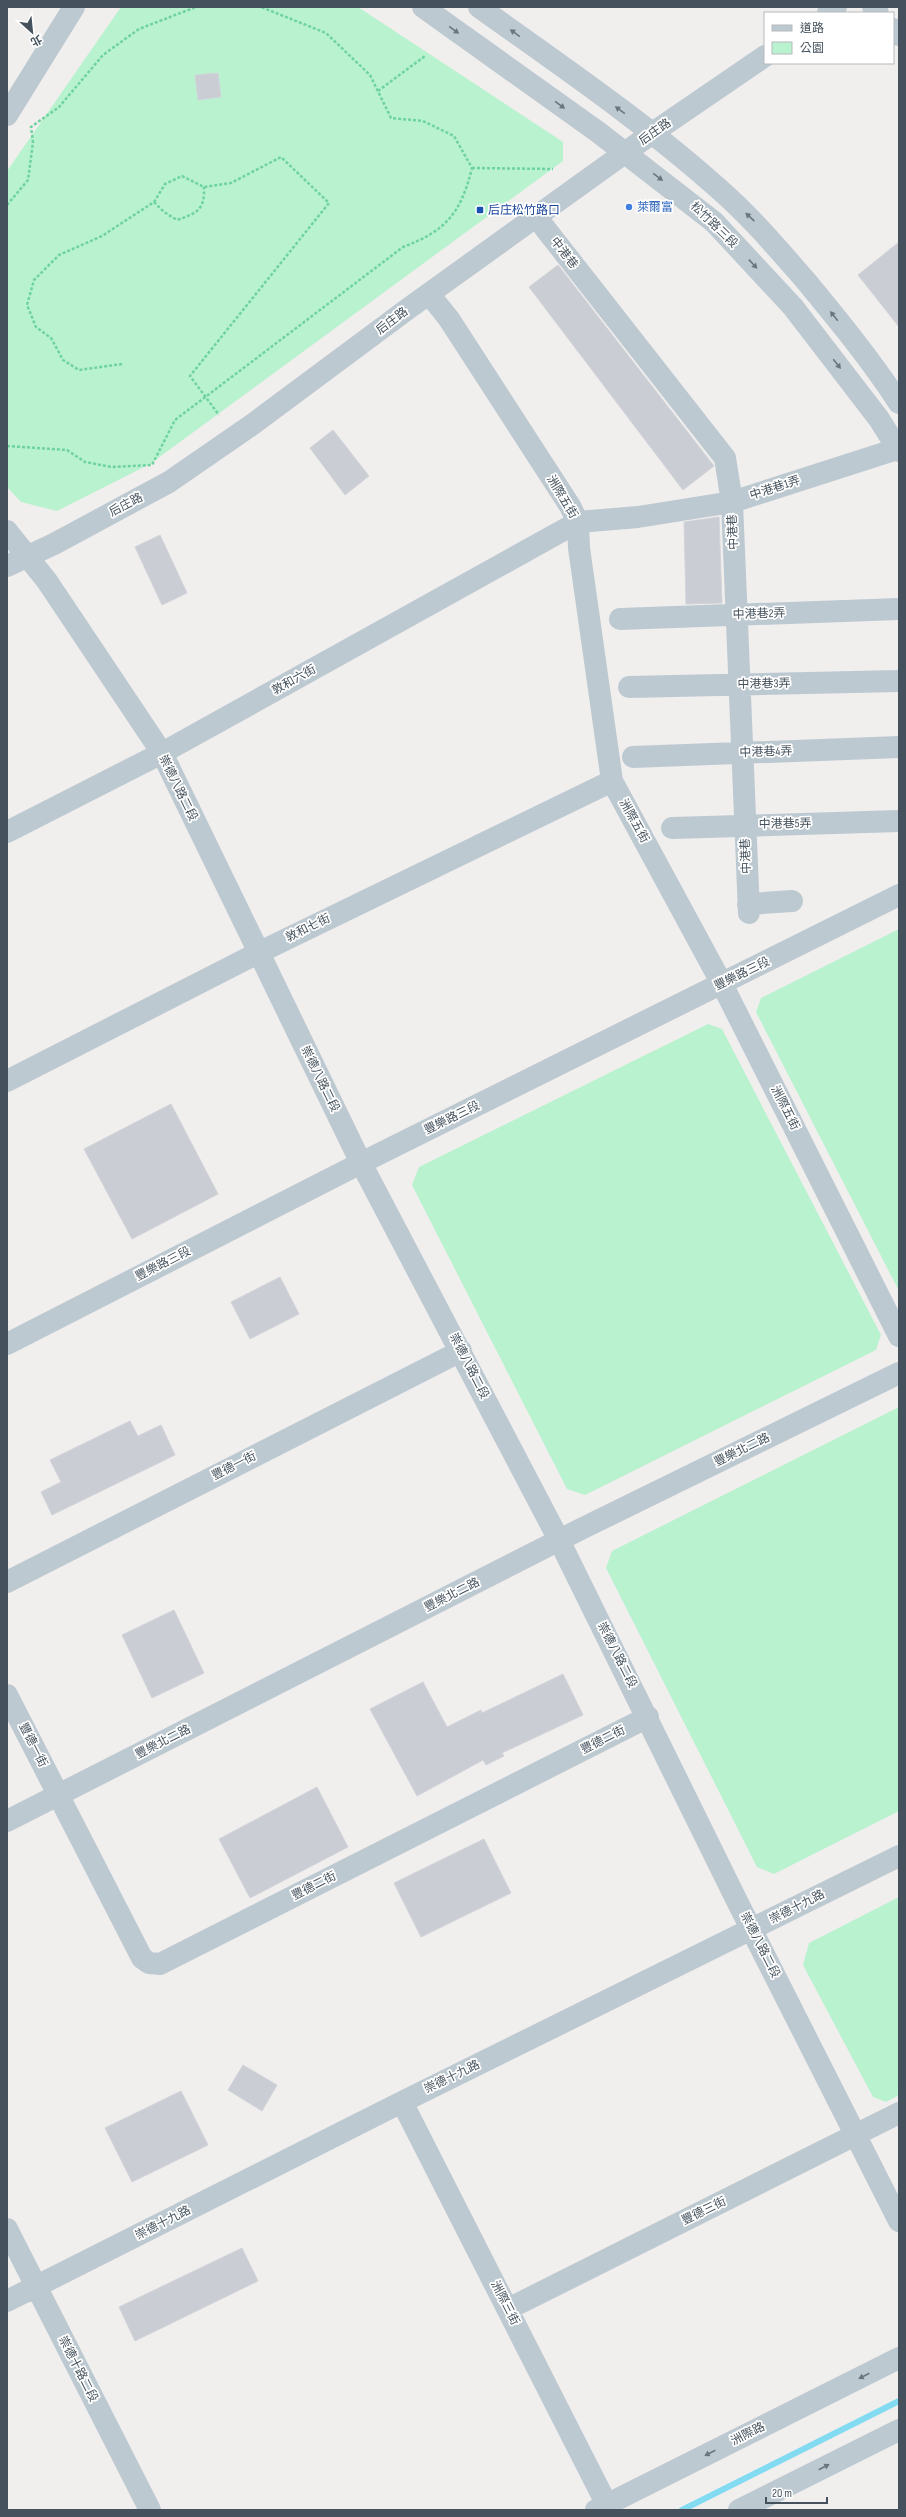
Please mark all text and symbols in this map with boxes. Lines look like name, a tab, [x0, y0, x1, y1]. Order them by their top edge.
north arrow	[12, 12, 52, 52]
legend	[764, 12, 894, 64]
text: 道路	[800, 21, 824, 36]
one-way arrow	[449, 26, 460, 34]
one-way arrow	[510, 29, 521, 37]
text: 北	[28, 32, 44, 49]
text: 公園	[800, 41, 824, 56]
one-way arrow	[555, 101, 565, 109]
one-way arrow	[615, 106, 626, 114]
street label: 后庄路	[636, 116, 674, 148]
one-way arrow	[652, 173, 663, 181]
street label: 松竹路三段	[687, 199, 741, 251]
place label: 萊爾富	[637, 200, 673, 215]
marker: 萊爾富	[624, 202, 634, 212]
place label: 后庄松竹路口	[488, 203, 560, 218]
marker: 后庄松竹路口	[475, 205, 485, 215]
one-way arrow	[744, 213, 755, 222]
street label: 中港巷	[547, 234, 581, 272]
one-way arrow	[749, 259, 758, 270]
street label: 后庄路	[373, 304, 411, 338]
one-way arrow	[830, 311, 839, 321]
one-way arrow	[833, 358, 842, 369]
street label: 洲際五街	[543, 473, 581, 521]
street label: 中港巷1弄	[748, 473, 802, 503]
street label: 后庄路	[107, 490, 145, 520]
street label: 中港巷	[725, 514, 741, 550]
street label: 中港巷2弄	[732, 606, 786, 622]
street label: 敦和六街	[269, 662, 319, 698]
street label: 中港巷3弄	[737, 676, 791, 692]
street label: 中港巷4弄	[739, 744, 793, 760]
street label: 崇德八路二段	[155, 752, 201, 824]
street label: 洲際五街	[616, 796, 652, 846]
street label: 中港巷5弄	[758, 816, 812, 832]
street label: 中港巷	[738, 838, 754, 874]
street label: 敦和七街	[283, 911, 333, 945]
street label: 豐樂路三段	[712, 954, 772, 994]
street label: 崇德八路二段	[297, 1043, 343, 1115]
street label: 洲際五街	[767, 1083, 803, 1133]
street label: 豐樂路三段	[422, 1098, 482, 1138]
street label: 豐樂路三段	[133, 1244, 193, 1284]
street label: 崇德八路二段	[446, 1331, 492, 1401]
street label: 豐樂北二路	[712, 1430, 772, 1470]
street label: 豐德一街	[209, 1448, 259, 1484]
street label: 豐樂北二路	[422, 1575, 482, 1615]
street label: 崇德八路二段	[594, 1620, 640, 1690]
street label: 豐德一街	[15, 1720, 51, 1770]
street label: 豐樂北二路	[133, 1722, 193, 1762]
street label: 豐德二街	[578, 1722, 628, 1758]
street label: 豐德二街	[289, 1868, 339, 1904]
street label: 崇德十九路	[767, 1887, 827, 1927]
street label: 崇德八路二段	[737, 1910, 783, 1980]
street label: 崇德十九路	[422, 2057, 482, 2097]
street label: 豐德三街	[679, 2194, 729, 2228]
street label: 崇德十九路	[133, 2203, 193, 2243]
street label: 洲際三街	[487, 2278, 523, 2328]
street label: 崇德十路二段	[55, 2334, 101, 2404]
one-way arrow	[858, 2373, 870, 2379]
street label: 洲際路	[729, 2419, 767, 2449]
one-way arrow	[705, 2450, 716, 2456]
one-way arrow	[818, 2464, 830, 2470]
scale bar	[766, 2479, 827, 2505]
text: 20 m	[772, 2486, 792, 2501]

